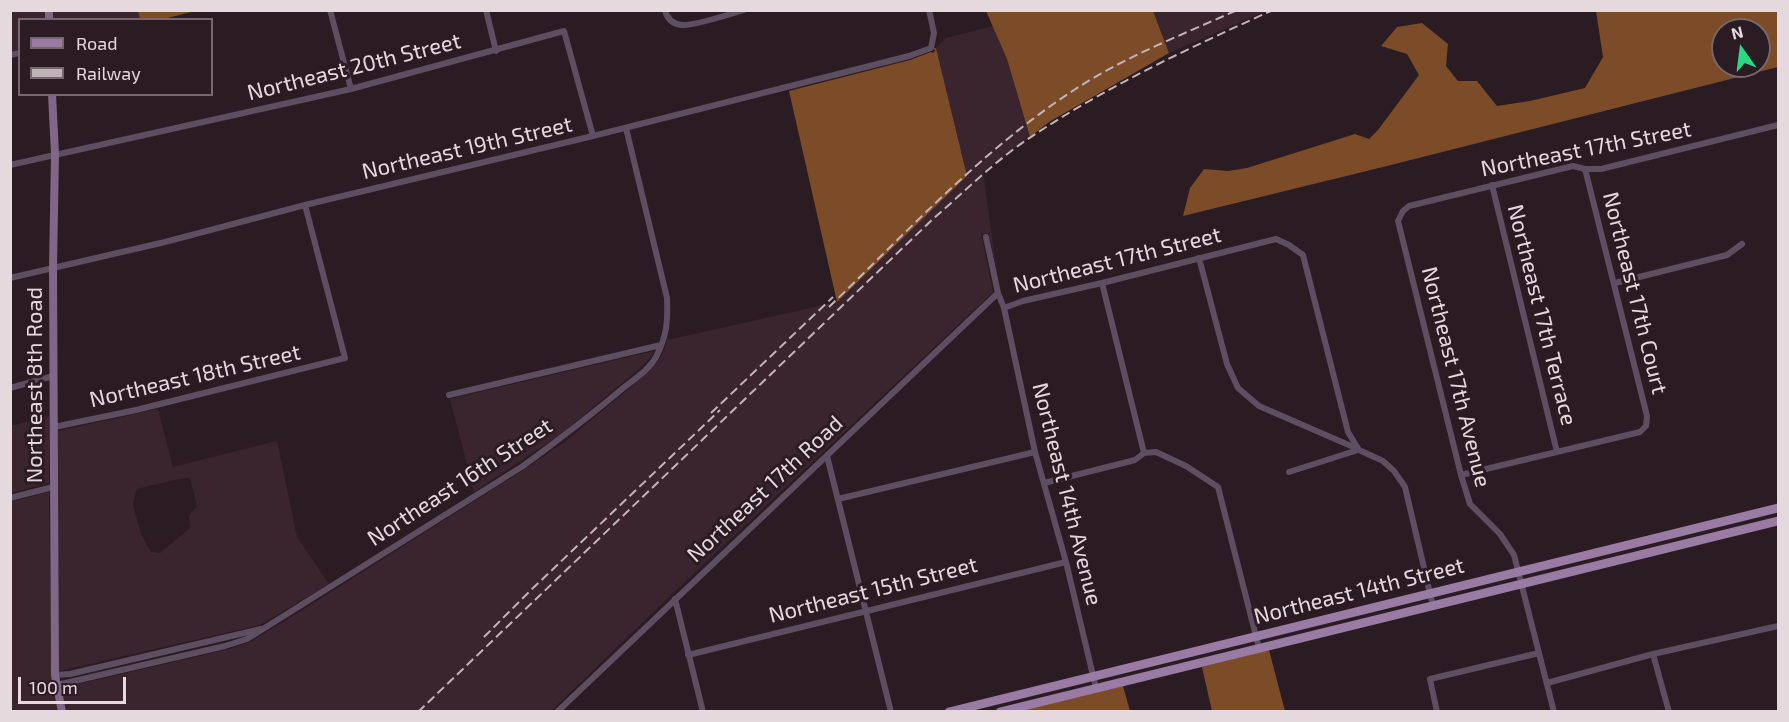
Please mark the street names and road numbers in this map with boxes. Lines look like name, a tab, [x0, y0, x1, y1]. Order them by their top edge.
street label: Northeast 20th Street	[244, 28, 464, 106]
street label: Northeast 19th Street	[359, 111, 575, 185]
street label: Northeast 17th Street	[1479, 116, 1693, 182]
street label: Northeast 17th Court	[1597, 189, 1673, 397]
street label: Northeast 17th Terrace	[1502, 202, 1582, 428]
street label: Northeast 17th Street	[1010, 221, 1224, 299]
street label: Northeast 17th Avenue	[1416, 264, 1496, 490]
street label: Northeast 8th Road	[22, 287, 48, 483]
street label: Northeast 18th Street	[87, 339, 303, 413]
street label: Northeast 14th Avenue	[1027, 380, 1107, 608]
street label: Northeast 17th Road	[682, 410, 848, 568]
street label: Northeast 16th Street	[363, 412, 557, 552]
street label: Northeast 15th Street	[766, 551, 980, 629]
street label: Northeast 14th Street	[1251, 552, 1467, 630]

